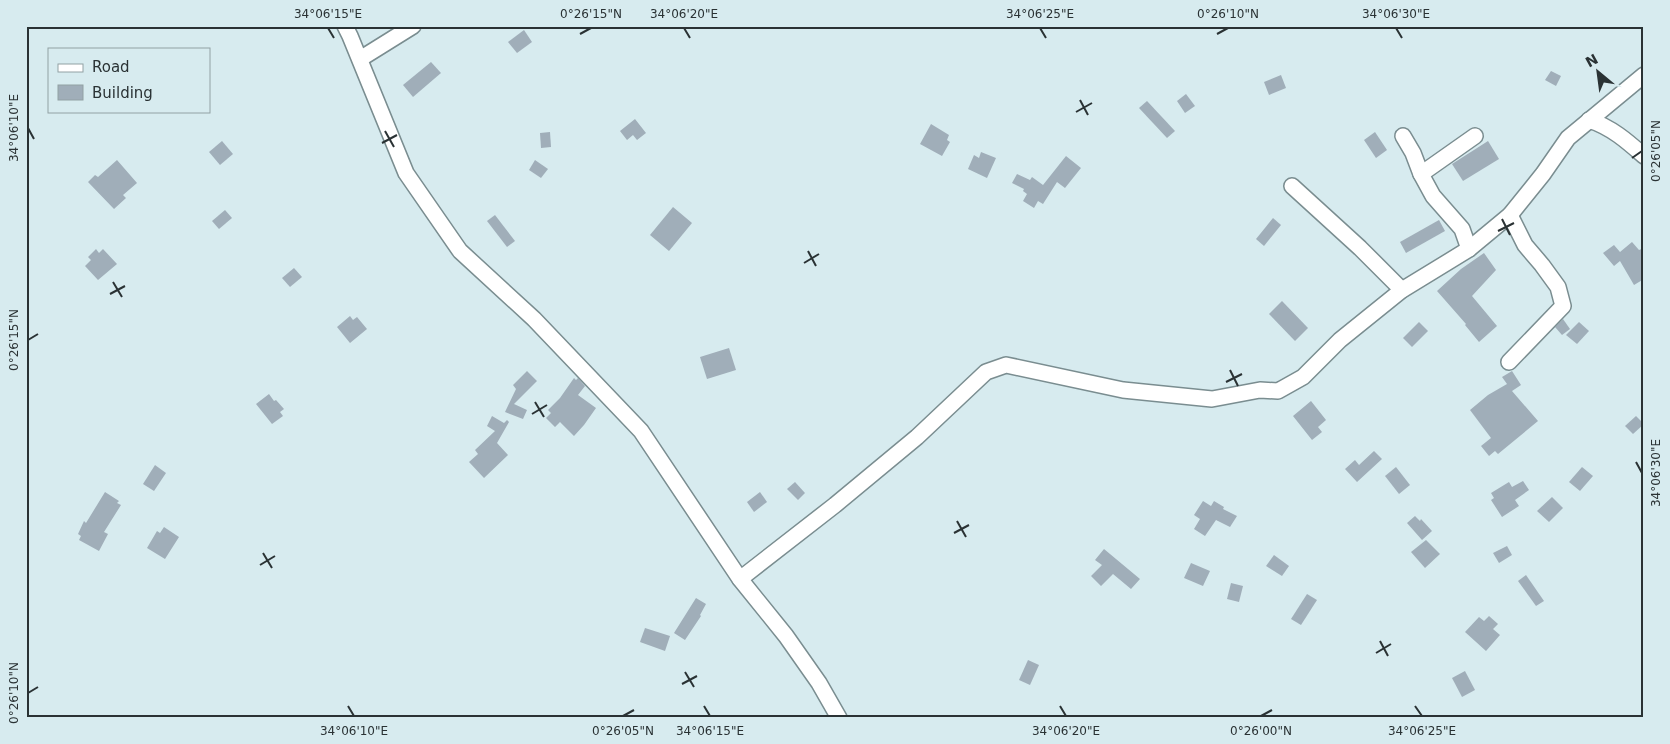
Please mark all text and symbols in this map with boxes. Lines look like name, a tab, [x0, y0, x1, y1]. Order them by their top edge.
text: 34°06'15"E	[294, 7, 362, 21]
text: 0°26'15"N	[560, 7, 622, 21]
text: 34°06'20"E	[650, 7, 718, 21]
text: 34°06'25"E	[1006, 7, 1074, 21]
text: 0°26'10"N	[1197, 7, 1259, 21]
text: 34°06'30"E	[1362, 7, 1430, 21]
legend	[48, 48, 210, 112]
north arrow	[1572, 48, 1622, 98]
text: N	[1583, 51, 1601, 70]
text: Road	[92, 58, 130, 76]
text: Building	[92, 84, 153, 102]
text: 34°06'10"E	[7, 94, 21, 162]
text: 0°26'05"N	[1649, 120, 1663, 182]
text: 0°26'15"N	[7, 309, 21, 371]
text: 34°06'30"E	[1649, 439, 1663, 507]
text: 0°26'10"N	[7, 662, 21, 724]
text: 34°06'10"E	[320, 724, 388, 738]
text: 0°26'05"N	[592, 724, 654, 738]
text: 34°06'15"E	[676, 724, 744, 738]
text: 34°06'20"E	[1032, 724, 1100, 738]
text: 0°26'00"N	[1230, 724, 1292, 738]
text: 34°06'25"E	[1388, 724, 1456, 738]

